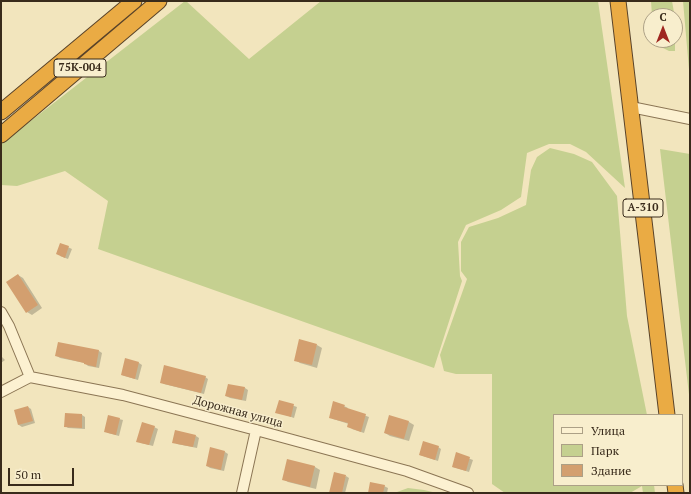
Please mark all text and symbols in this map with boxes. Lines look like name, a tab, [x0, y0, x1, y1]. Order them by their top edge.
north arrow	[643, 8, 683, 48]
text: С	[659, 10, 667, 24]
road number: 75К-004	[54, 59, 106, 77]
road number: А-310	[623, 199, 663, 217]
street label: Дорожная улица	[192, 393, 284, 431]
legend	[553, 414, 683, 486]
text: Улица	[591, 423, 625, 438]
text: Парк	[591, 443, 619, 458]
scale bar	[10, 460, 76, 486]
text: Здание	[591, 463, 631, 478]
text: 50 m	[15, 467, 41, 482]

